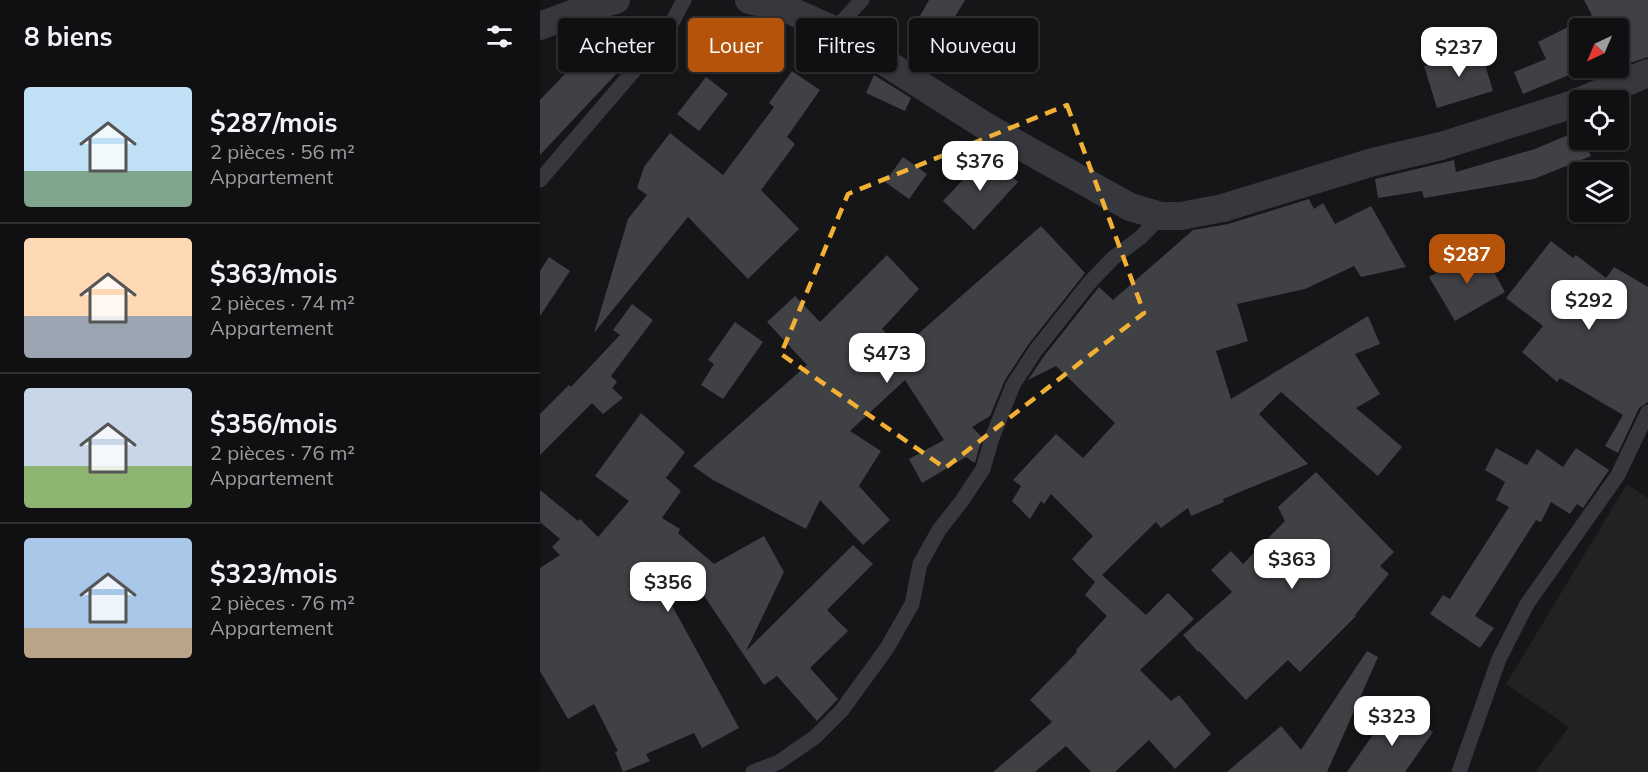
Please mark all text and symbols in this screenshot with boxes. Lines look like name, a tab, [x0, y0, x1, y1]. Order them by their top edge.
chip: Acheter	[558, 18, 676, 72]
chip: Louer	[688, 18, 784, 72]
chip: Filtres	[796, 18, 897, 72]
chip: Nouveau	[909, 18, 1038, 72]
north arrow	[1569, 18, 1629, 78]
map controls	[1569, 18, 1629, 222]
text: 8 biens	[24, 20, 113, 53]
icon: filters	[483, 20, 516, 53]
pin: $237	[1423, 27, 1495, 78]
text: $237	[1435, 34, 1483, 59]
button: locate	[1569, 90, 1629, 150]
text: $287/mois	[210, 106, 338, 139]
icon: home	[72, 111, 144, 183]
text: 2 pièces · 56 m²	[210, 139, 355, 164]
pin: $376	[944, 141, 1016, 192]
text: $376	[956, 148, 1004, 173]
button: layers	[1569, 162, 1629, 222]
text: Appartement	[210, 164, 333, 189]
pin: $287	[1431, 234, 1503, 285]
text: $287	[1443, 241, 1491, 266]
text: $363/mois	[210, 257, 338, 290]
icon: home	[72, 262, 144, 334]
pin: $292	[1553, 280, 1625, 331]
text: $292	[1565, 287, 1613, 312]
text: 2 pièces · 74 m²	[210, 290, 355, 315]
text: Appartement	[210, 315, 333, 340]
pin: $473	[851, 333, 923, 384]
text: $473	[863, 340, 911, 365]
text: $356/mois	[210, 407, 338, 440]
icon: home	[72, 412, 144, 484]
text: 2 pièces · 76 m²	[210, 440, 355, 465]
text: Appartement	[210, 465, 333, 490]
pin: $363	[1256, 539, 1328, 590]
text: $363	[1268, 546, 1316, 571]
text: $323/mois	[210, 557, 338, 590]
icon: home	[72, 562, 144, 634]
pin: $356	[632, 562, 704, 613]
text: $356	[644, 569, 692, 594]
text: 2 pièces · 76 m²	[210, 590, 355, 615]
text: Appartement	[210, 615, 333, 640]
pin: $323	[1356, 696, 1428, 747]
text: $323	[1368, 703, 1416, 728]

